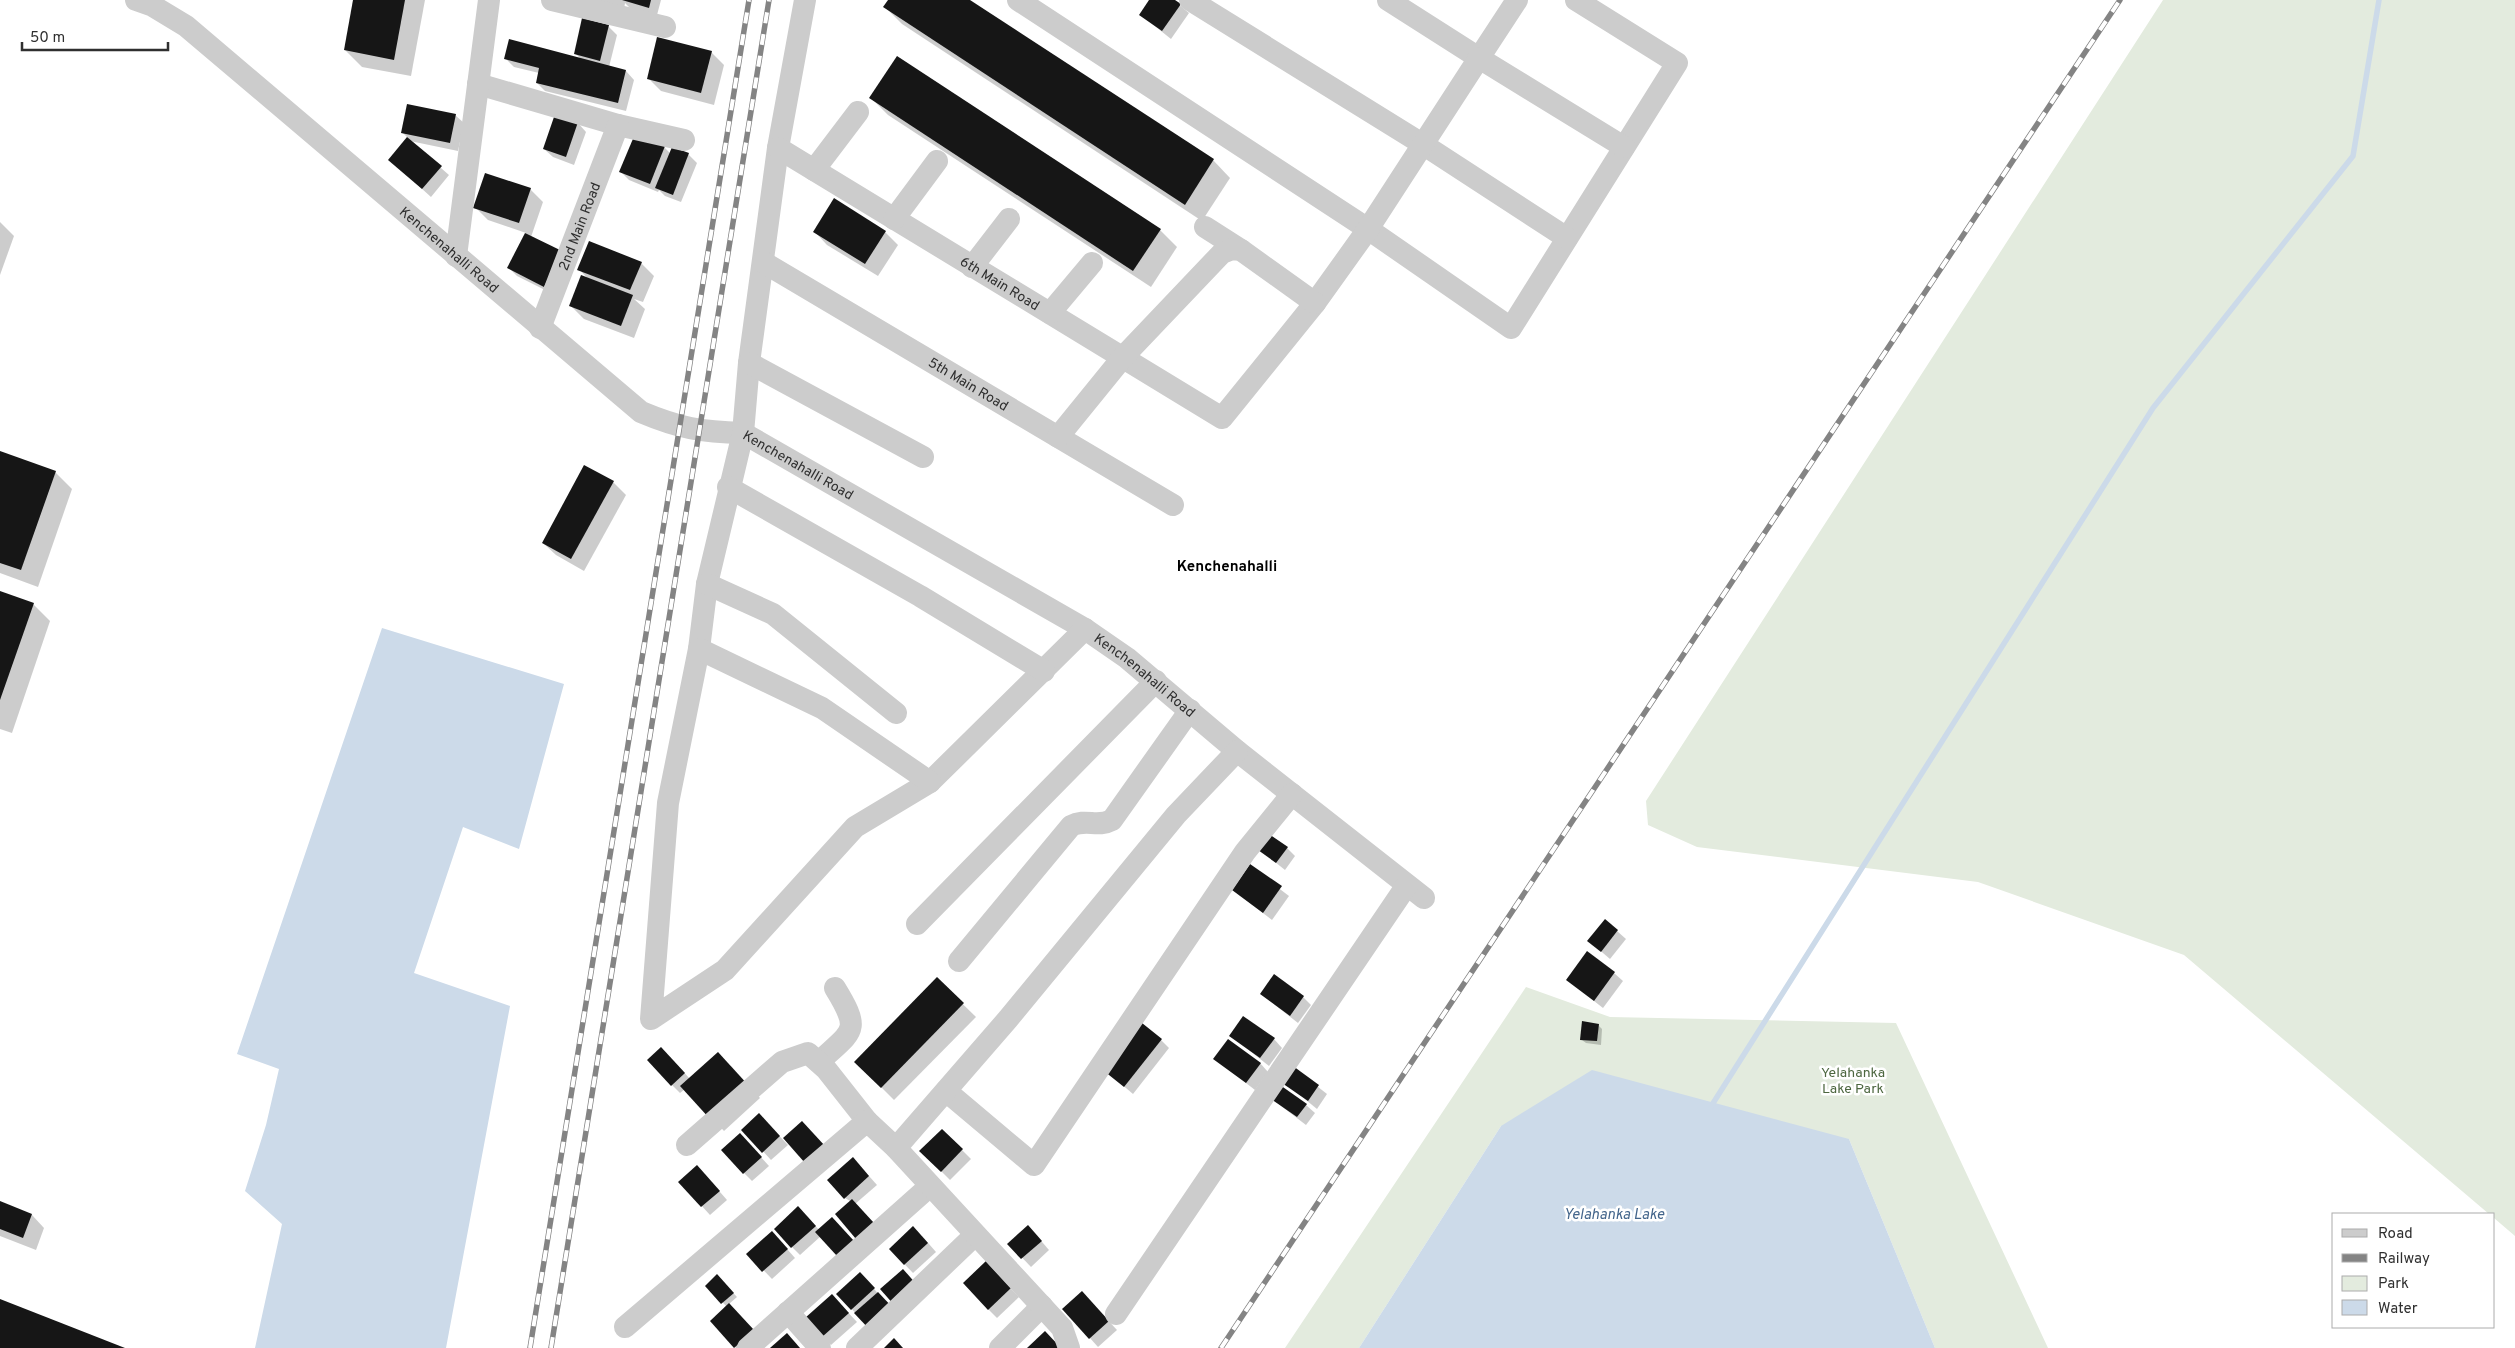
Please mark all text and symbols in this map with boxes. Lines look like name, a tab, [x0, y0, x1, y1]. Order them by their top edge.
scale bar	[22, 20, 169, 52]
text: 50 m	[30, 29, 65, 48]
street label: 2nd Main Road	[556, 180, 605, 273]
street label: Kenchenahalli Road	[395, 204, 501, 297]
street label: 6th Main Road	[957, 254, 1042, 315]
street label: 5th Main Road	[925, 355, 1011, 415]
street label: Kenchenahalli Road	[739, 428, 856, 504]
district label: Kenchenahalli	[1177, 558, 1277, 577]
street label: Kenchenahalli Road	[1090, 631, 1198, 722]
park label: Yelahanka Lake Park	[1821, 1065, 1885, 1098]
water label: Yelahanka Lake	[1564, 1206, 1664, 1225]
legend	[2332, 1213, 2495, 1328]
text: Road	[2378, 1225, 2413, 1244]
text: Railway	[2378, 1250, 2430, 1269]
text: Park	[2378, 1275, 2409, 1294]
text: Water	[2378, 1300, 2418, 1319]

